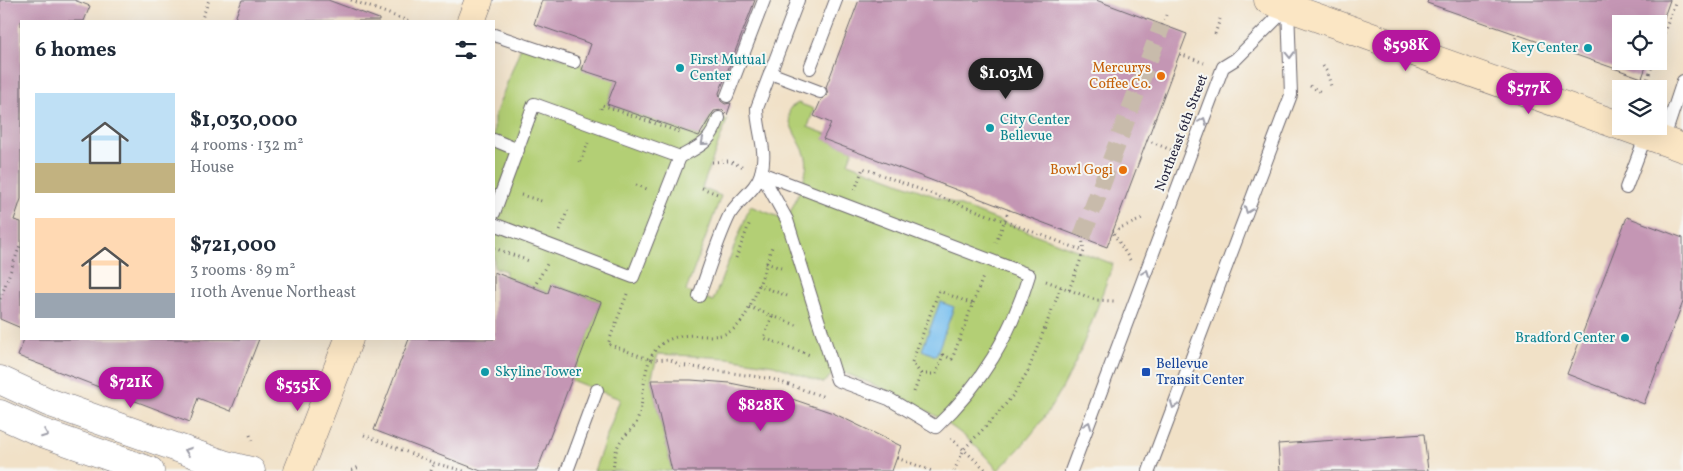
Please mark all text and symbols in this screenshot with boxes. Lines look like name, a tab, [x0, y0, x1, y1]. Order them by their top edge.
map controls	[1612, 15, 1667, 135]
button: locate	[1612, 15, 1667, 70]
pin: $598K	[1371, 30, 1441, 72]
text: $598K	[1383, 35, 1429, 57]
text: 6 homes	[35, 36, 116, 65]
icon: filters	[452, 36, 480, 64]
place label: Key Center	[1511, 39, 1578, 58]
marker: Key Center	[1582, 42, 1594, 54]
place label: First Mutual Center	[690, 51, 766, 86]
one-way arrow	[1284, 52, 1295, 60]
pin: $1.03M	[965, 58, 1047, 100]
place label: Mercurys Coffee Co.	[1089, 59, 1151, 94]
marker: First Mutual Center	[674, 62, 686, 74]
text: $1.03M	[979, 63, 1033, 85]
marker: Mercurys Coffee Co.	[1155, 70, 1167, 82]
street label: Northeast 6th Street	[1151, 72, 1213, 194]
pin: $577K	[1494, 72, 1564, 115]
text: $577K	[1507, 78, 1551, 100]
button: layers	[1612, 80, 1667, 135]
text: $1,030,000	[190, 106, 298, 135]
place label: City Center Bellevue	[1000, 111, 1070, 146]
icon: home	[75, 113, 135, 173]
one-way arrow	[1197, 118, 1207, 126]
marker: City Center Bellevue	[984, 122, 996, 134]
text: 4 rooms · 132 m²	[190, 135, 303, 157]
one-way arrow	[701, 136, 710, 145]
text: House	[190, 157, 234, 179]
place label: Bowl Gogi	[1050, 161, 1113, 180]
marker: Bowl Gogi	[1117, 164, 1129, 176]
one-way arrow	[1244, 205, 1254, 214]
text: $721,000	[190, 231, 276, 260]
icon: home	[75, 238, 135, 298]
text: 3 rooms · 89 m²	[190, 260, 295, 282]
one-way arrow	[1140, 270, 1150, 278]
text: 110th Avenue Northeast	[190, 282, 356, 304]
place label: Bradford Center	[1515, 329, 1615, 348]
marker: Bradford Center	[1619, 332, 1631, 344]
place label: Bellevue Transit Center	[1156, 355, 1244, 390]
place label: Skyline Tower	[495, 363, 582, 382]
pin: $721K	[96, 366, 166, 409]
marker: Skyline Tower	[479, 366, 491, 378]
marker: Bellevue Transit Center	[1140, 366, 1152, 378]
pin: $535K	[263, 370, 333, 412]
text: $721K	[110, 372, 152, 394]
text: $535K	[276, 375, 320, 397]
pin: $828K	[726, 390, 796, 432]
text: $828K	[738, 395, 784, 417]
one-way arrow	[1170, 400, 1180, 409]
one-way arrow	[1082, 422, 1092, 430]
one-way arrow	[40, 428, 48, 438]
one-way arrow	[184, 447, 192, 457]

